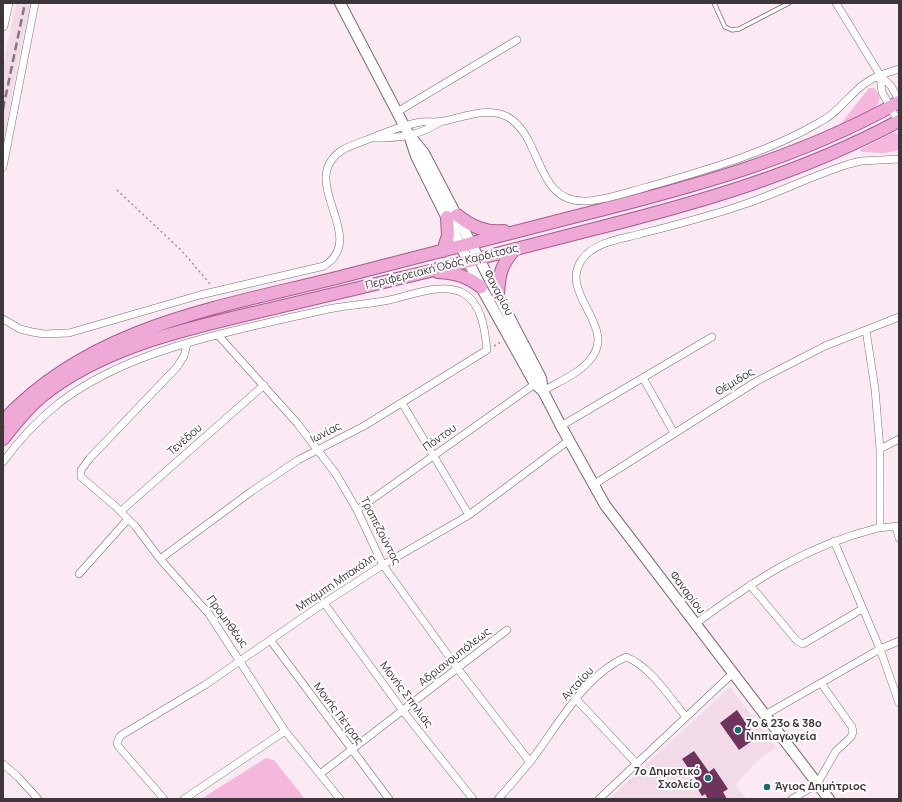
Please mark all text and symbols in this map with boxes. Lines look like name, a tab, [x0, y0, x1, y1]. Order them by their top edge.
street label: Περιφερειακή Οδός Καρδίτσας	[364, 242, 520, 292]
street label: Φαναρίου	[481, 268, 515, 318]
street label: Θέμιδος	[713, 365, 757, 399]
street label: Ιωνίας	[308, 420, 344, 446]
street label: Τενέδου	[165, 421, 205, 459]
street label: Πόντου	[421, 422, 459, 454]
street label: Τραπεζούντος	[357, 495, 403, 567]
street label: Μπάμπη Μπακάλη	[294, 552, 378, 614]
street label: Φαναρίου	[667, 569, 707, 617]
street label: Προμηθέως	[204, 593, 250, 651]
street label: Αδριανουπόλεως	[416, 625, 494, 689]
street label: Μονής Σπηλιάς	[377, 659, 435, 731]
street label: Ανταίου	[559, 665, 597, 703]
street label: Μονής Πέτρας	[310, 680, 366, 748]
place label: 7ο & 23ο & 38ο Νηπιαγωγεία	[746, 717, 822, 743]
marker: 7ο & 23ο & 38ο Νηπιαγωγεία	[733, 725, 743, 735]
place label: 7ο Δημοτικό Σχολείο	[634, 765, 700, 791]
marker: 7ο Δημοτικό Σχολείο	[703, 773, 713, 783]
place label: Άγιος Δημήτριος	[775, 780, 866, 794]
marker: Άγιος Δημήτριος	[762, 782, 772, 792]

